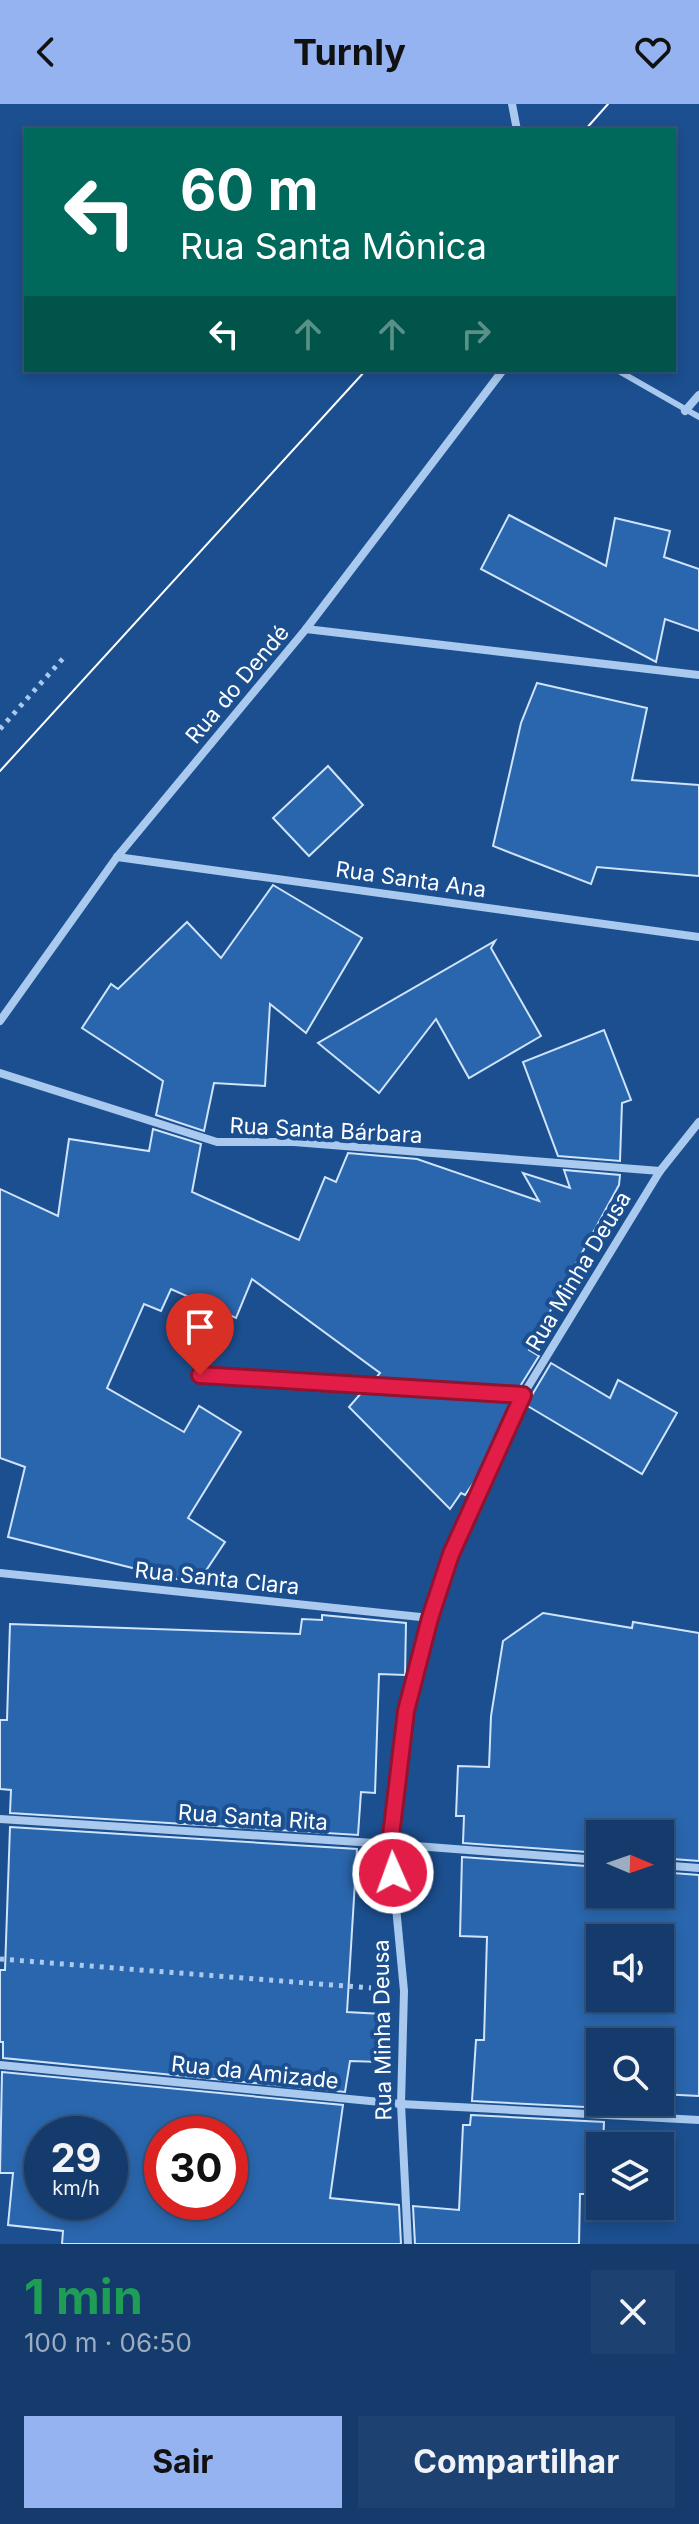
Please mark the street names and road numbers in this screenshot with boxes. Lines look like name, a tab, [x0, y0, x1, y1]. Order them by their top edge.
street label: Rua do Dendé	[180, 620, 294, 748]
street label: Rua Santa Ana	[334, 856, 488, 902]
street label: Rua Santa Bárbara	[229, 1112, 423, 1148]
street label: Rua Minha Deusa	[520, 1187, 636, 1355]
street label: Rua Santa Clara	[133, 1556, 301, 1600]
street label: Rua Santa Rita	[177, 1799, 329, 1835]
street label: Rua Minha Deusa	[367, 1939, 397, 2121]
street label: Rua da Amizade	[170, 2050, 340, 2094]

